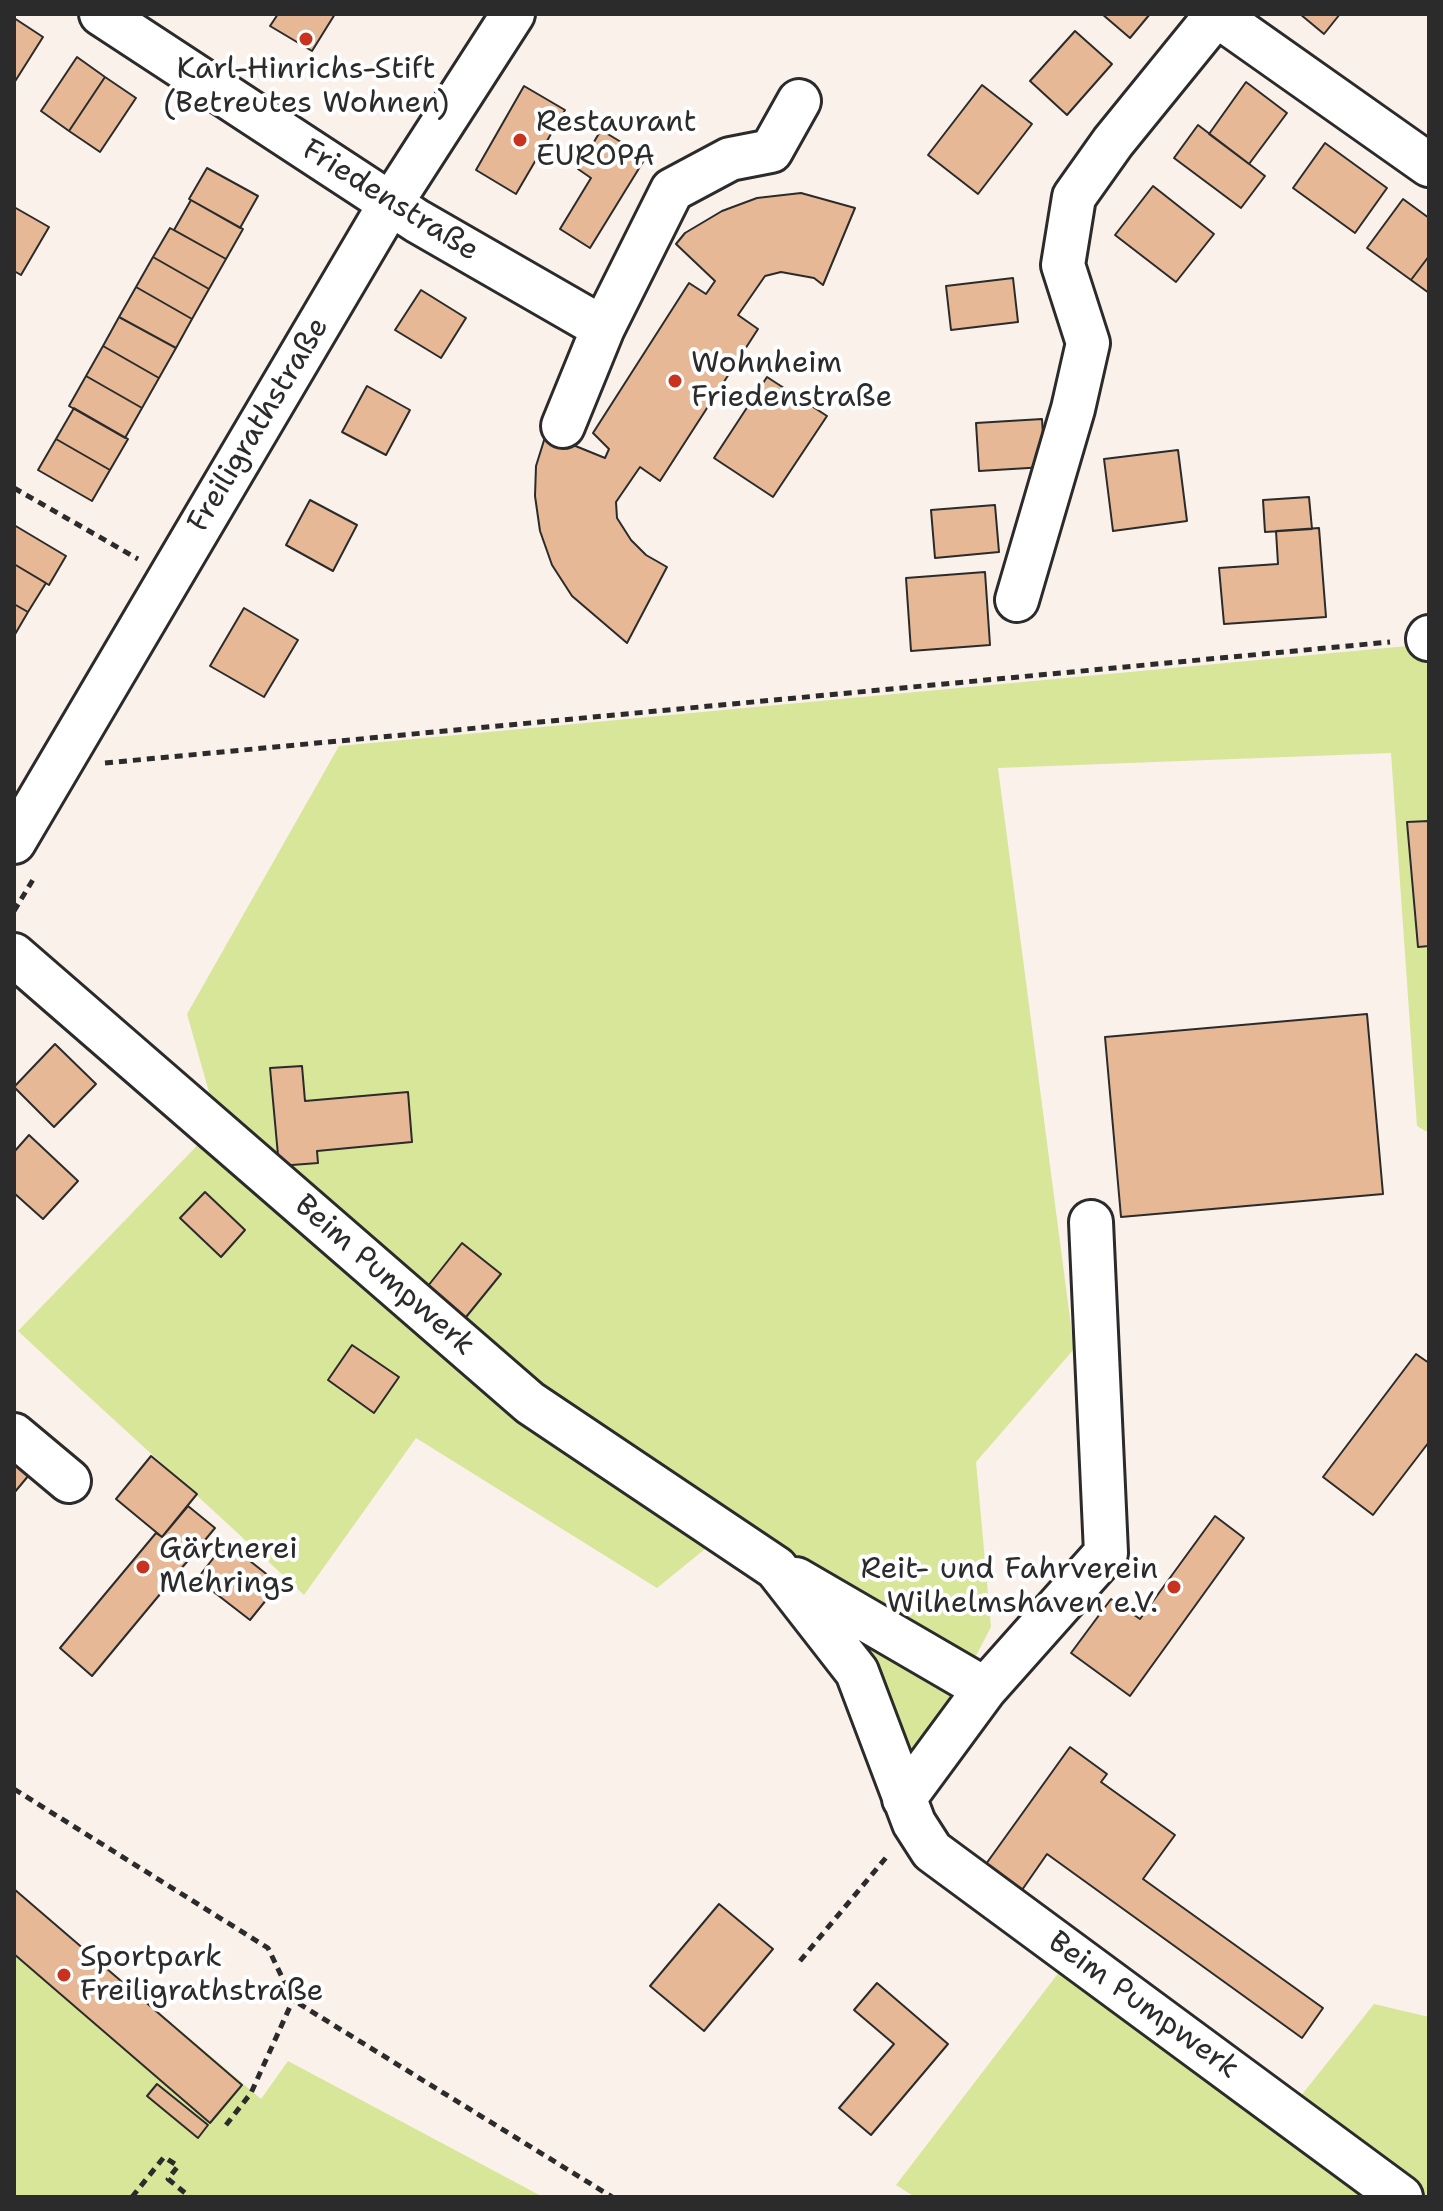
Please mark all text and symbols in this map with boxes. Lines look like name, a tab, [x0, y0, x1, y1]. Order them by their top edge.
marker: Karl-Hinrichs-Stift (Betreutes Wohnen)	[297, 30, 315, 48]
place label: Karl-Hinrichs-Stift (Betreutes Wohnen)	[163, 52, 449, 122]
place label: Restaurant EUROPA	[536, 105, 697, 176]
marker: Restaurant EUROPA	[511, 131, 529, 149]
street label: Friedenstraße	[295, 132, 485, 270]
street label: Freiligrathstraße	[181, 311, 337, 539]
place label: Wohnheim Friedenstraße	[691, 346, 892, 416]
marker: Wohnheim Friedenstraße	[666, 372, 684, 390]
street label: Beim Pumpwerk	[286, 1188, 482, 1364]
place label: Gärtnerei Mehrings	[159, 1532, 298, 1602]
place label: Reit- und Fahrverein Wilhelmshaven e.V.	[860, 1552, 1158, 1622]
marker: Gärtnerei Mehrings	[134, 1558, 152, 1576]
marker: Reit- und Fahrverein Wilhelmshaven e.V.	[1165, 1578, 1183, 1596]
street label: Beim Pumpwerk	[1041, 1925, 1245, 2087]
place label: Sportpark Freiligrathstraße	[80, 1940, 324, 2010]
marker: Sportpark Freiligrathstraße	[55, 1966, 73, 1984]

